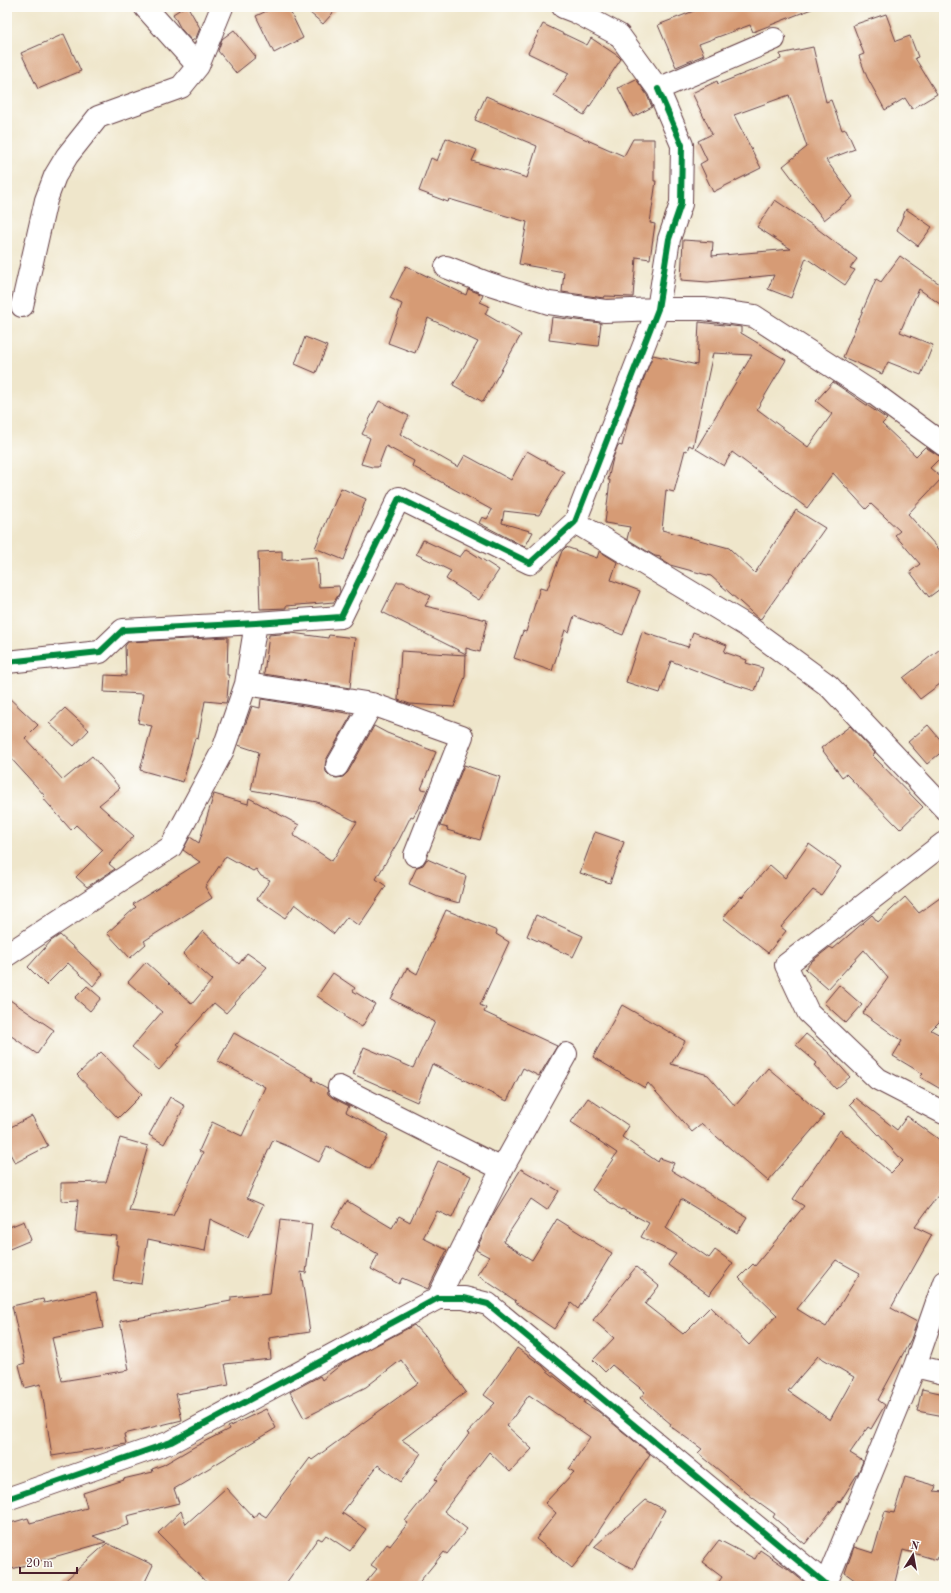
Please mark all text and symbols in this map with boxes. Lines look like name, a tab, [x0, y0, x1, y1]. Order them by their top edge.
north arrow	[893, 1535, 933, 1575]
text: N	[909, 1540, 920, 1553]
scale bar	[20, 1549, 77, 1575]
text: 20 m	[26, 1558, 53, 1570]

